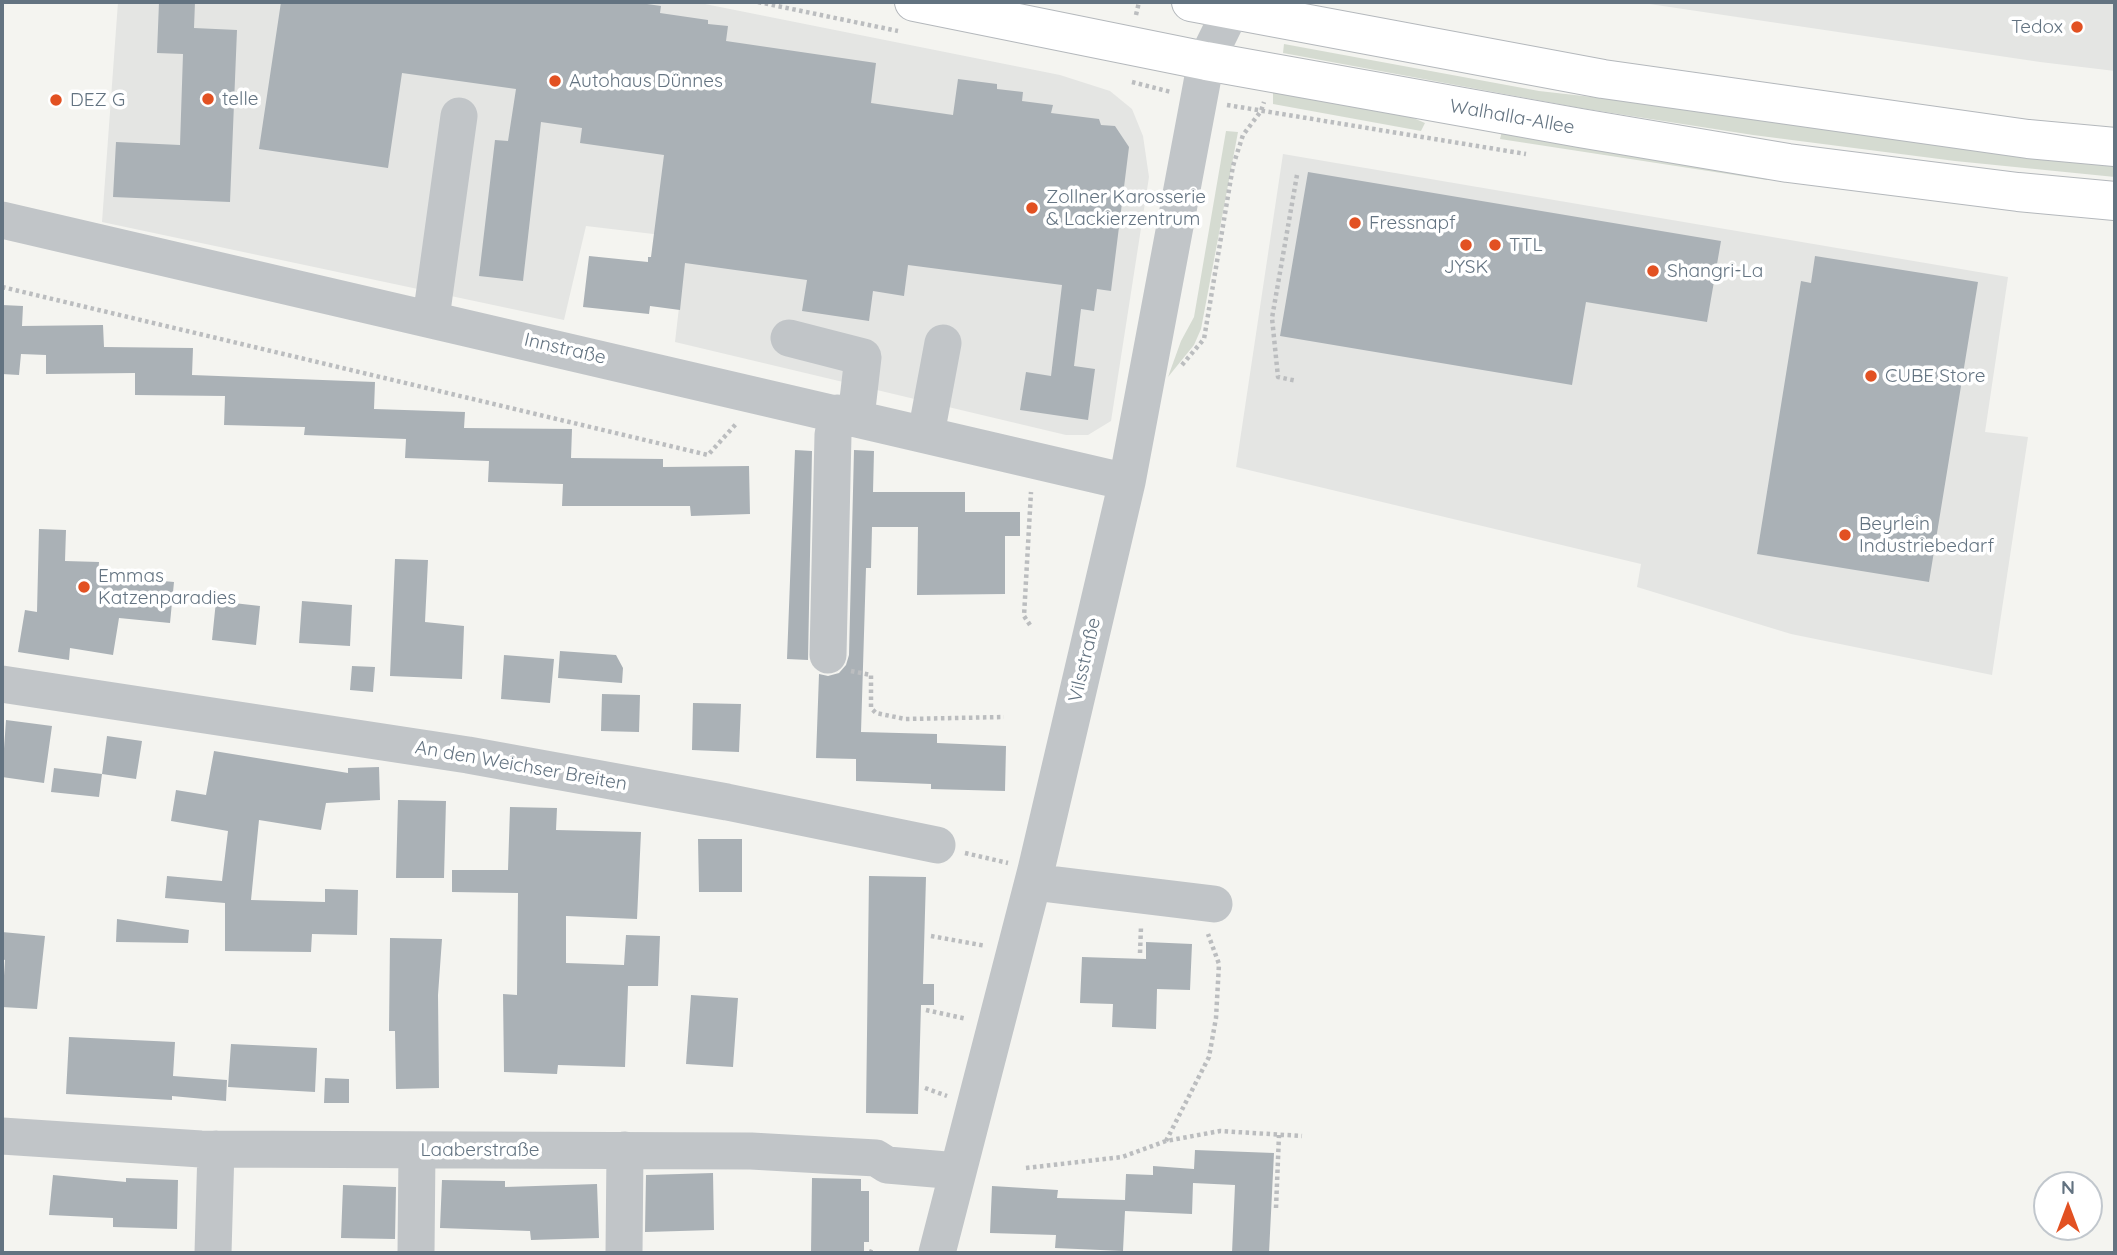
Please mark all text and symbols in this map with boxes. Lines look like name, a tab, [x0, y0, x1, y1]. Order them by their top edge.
place label: Tedox	[2011, 16, 2063, 38]
marker: Tedox	[2069, 19, 2085, 35]
place label: Autohaus Dünnes	[569, 70, 723, 92]
marker: Autohaus Dünnes	[547, 73, 563, 89]
place label: telle	[222, 88, 258, 110]
place label: DEZ G	[70, 89, 125, 111]
marker: telle	[200, 91, 216, 107]
marker: DEZ G	[48, 92, 64, 108]
street label: Walhalla-Allee	[1448, 95, 1576, 139]
place label: Zollner Karosserie & Lackierzentrum	[1046, 186, 1206, 230]
marker: Zollner Karosserie & Lackierzentrum	[1024, 200, 1040, 216]
place label: Fressnapf	[1369, 212, 1456, 234]
marker: Fressnapf	[1347, 215, 1363, 231]
place label: TTL	[1509, 234, 1543, 256]
marker: JYSK	[1458, 237, 1474, 253]
marker: TTL	[1487, 237, 1503, 253]
place label: JYSK	[1444, 256, 1488, 278]
place label: Shangri-La	[1667, 260, 1763, 282]
marker: Shangri-La	[1645, 263, 1661, 279]
street label: Innstraße	[522, 329, 608, 369]
place label: CUBE Store	[1885, 365, 1985, 387]
marker: CUBE Store	[1863, 368, 1879, 384]
place label: Beyrlein Industriebedarf	[1859, 513, 1994, 557]
marker: Beyrlein Industriebedarf	[1837, 527, 1853, 543]
place label: Emmas Katzenparadies	[98, 565, 236, 609]
marker: Emmas Katzenparadies	[76, 579, 92, 595]
street label: Vilsstraße	[1064, 615, 1106, 705]
street label: An den Weichser Breiten	[413, 736, 629, 796]
street label: Laaberstraße	[420, 1139, 540, 1161]
north arrow	[2033, 1171, 2103, 1241]
text: N	[2061, 1175, 2075, 1199]

